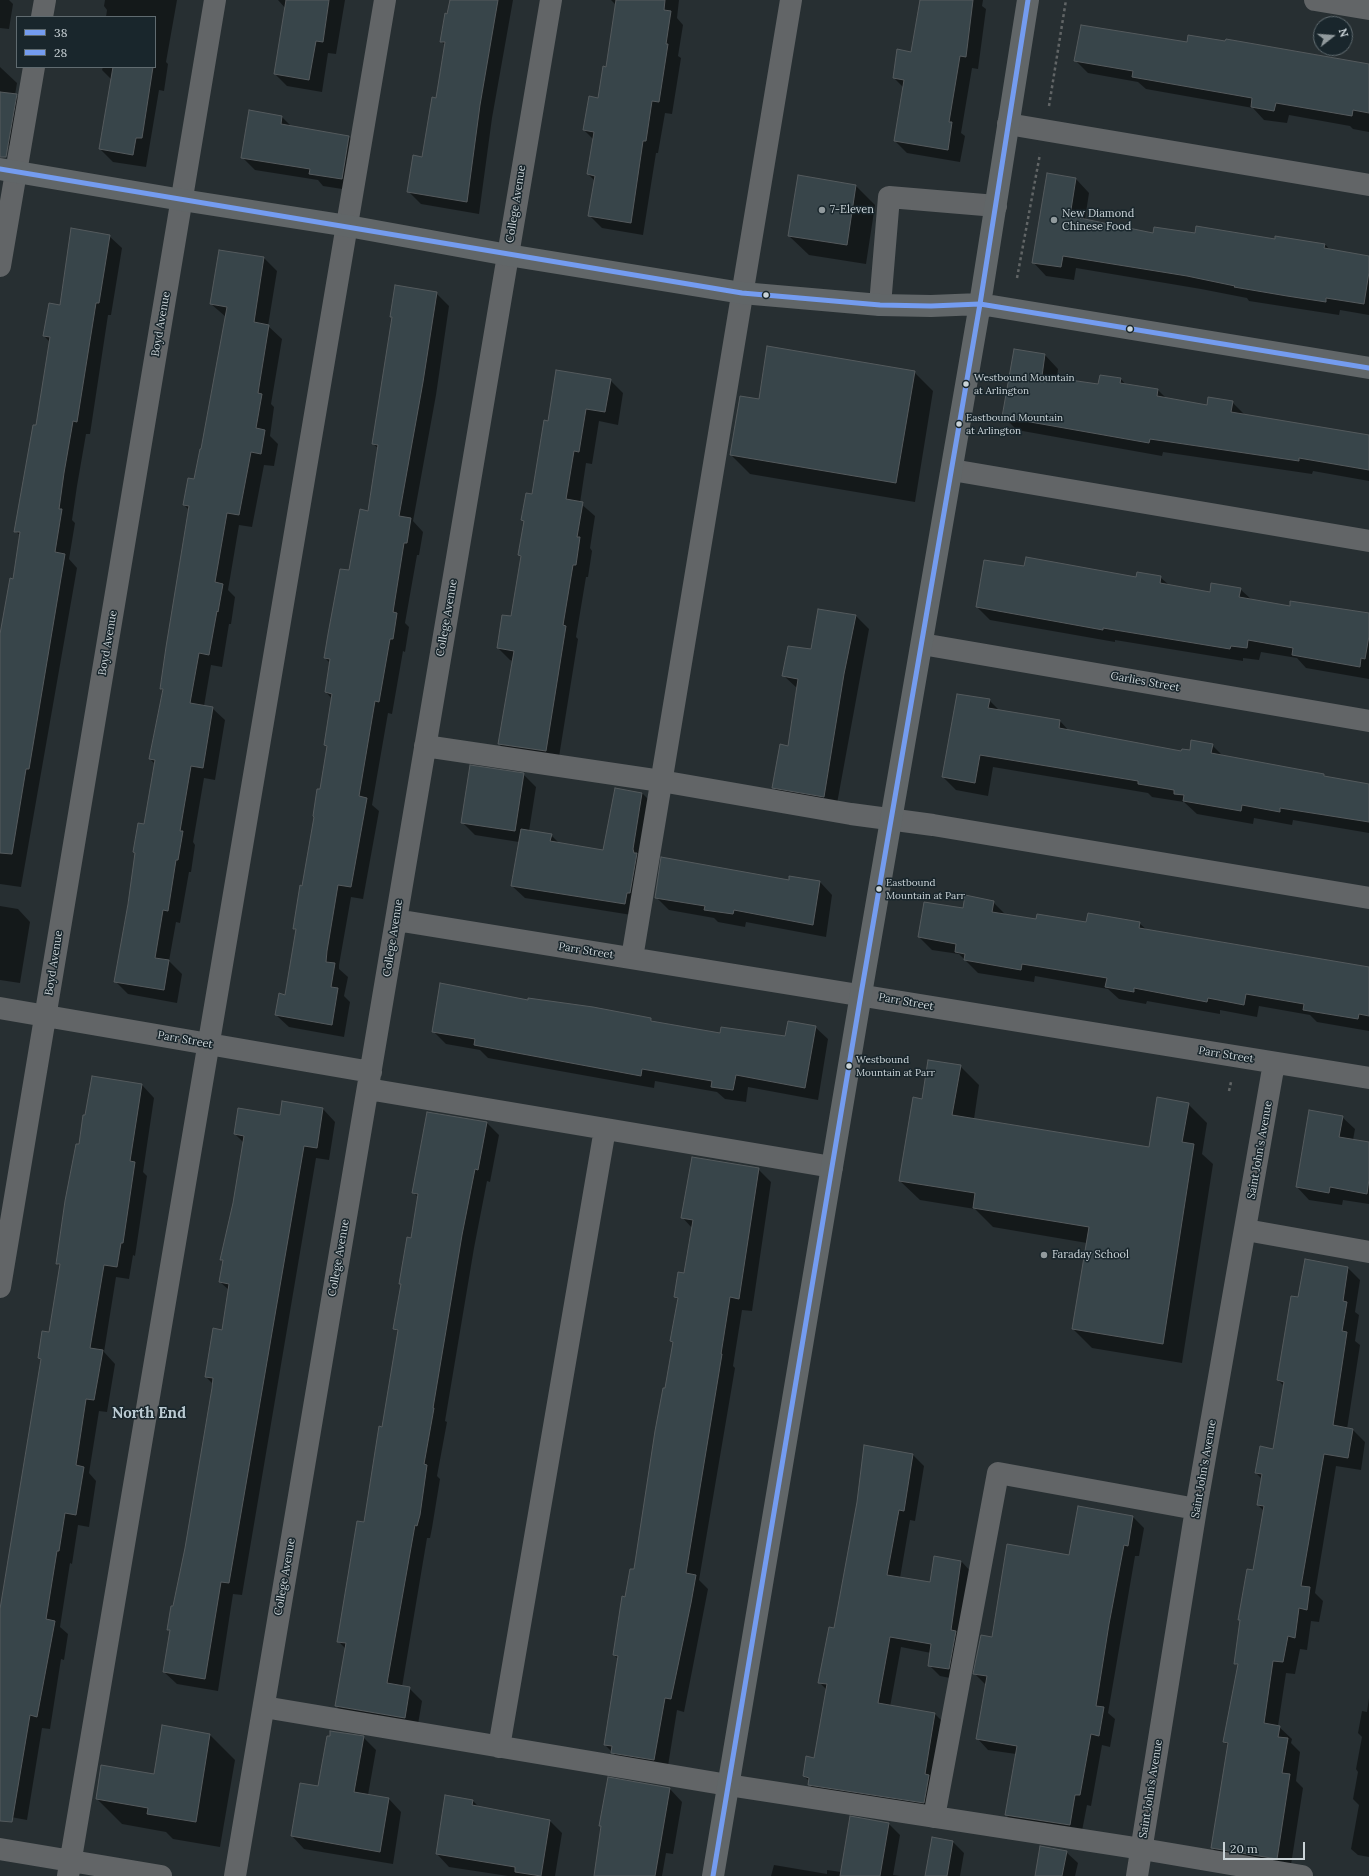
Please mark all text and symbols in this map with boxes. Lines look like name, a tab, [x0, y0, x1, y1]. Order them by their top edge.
legend	[16, 16, 156, 68]
north arrow	[1313, 16, 1353, 56]
text: 38	[54, 25, 67, 40]
text: N	[1336, 27, 1351, 39]
text: 28	[54, 45, 67, 60]
street label: College Avenue	[503, 164, 529, 244]
place label: 7-Eleven	[830, 203, 874, 217]
marker: 7-Eleven	[817, 205, 827, 215]
place label: New Diamond Chinese Food	[1062, 207, 1134, 233]
marker: New Diamond Chinese Food	[1049, 215, 1059, 225]
unlabelled marker	[761, 290, 771, 300]
street label: Boyd Avenue	[149, 291, 173, 357]
unlabelled marker	[1125, 324, 1135, 334]
place label: Westbound Mountain at Arlington	[974, 372, 1075, 396]
marker: Westbound Mountain at Arlington	[961, 379, 971, 389]
place label: Eastbound Mountain at Arlington	[966, 412, 1063, 436]
marker: Eastbound Mountain at Arlington	[954, 419, 964, 429]
street label: College Avenue	[434, 578, 460, 658]
street label: Boyd Avenue	[96, 610, 120, 676]
street label: Garlies Street	[1109, 669, 1181, 695]
place label: Eastbound Mountain at Parr	[886, 877, 965, 900]
marker: Eastbound Mountain at Parr	[874, 884, 884, 894]
street label: College Avenue	[380, 898, 406, 978]
street label: Boyd Avenue	[42, 930, 66, 996]
street label: Parr Street	[557, 940, 615, 962]
street label: Parr Street	[877, 991, 935, 1013]
street label: Parr Street	[156, 1029, 214, 1051]
street label: Parr Street	[1197, 1044, 1255, 1066]
place label: Westbound Mountain at Parr	[856, 1054, 935, 1078]
marker: Westbound Mountain at Parr	[844, 1061, 854, 1071]
street label: Saint John's Avenue	[1245, 1100, 1275, 1200]
street label: College Avenue	[326, 1218, 352, 1298]
place label: Faraday School	[1052, 1248, 1129, 1262]
marker: Faraday School	[1039, 1250, 1049, 1260]
district label: North End	[112, 1405, 186, 1423]
street label: Saint John's Avenue	[1189, 1419, 1219, 1519]
street label: College Avenue	[272, 1537, 298, 1617]
street label: Saint John's Avenue	[1137, 1739, 1165, 1839]
scale bar	[1225, 1834, 1307, 1860]
text: 20 m	[1230, 1841, 1258, 1856]

